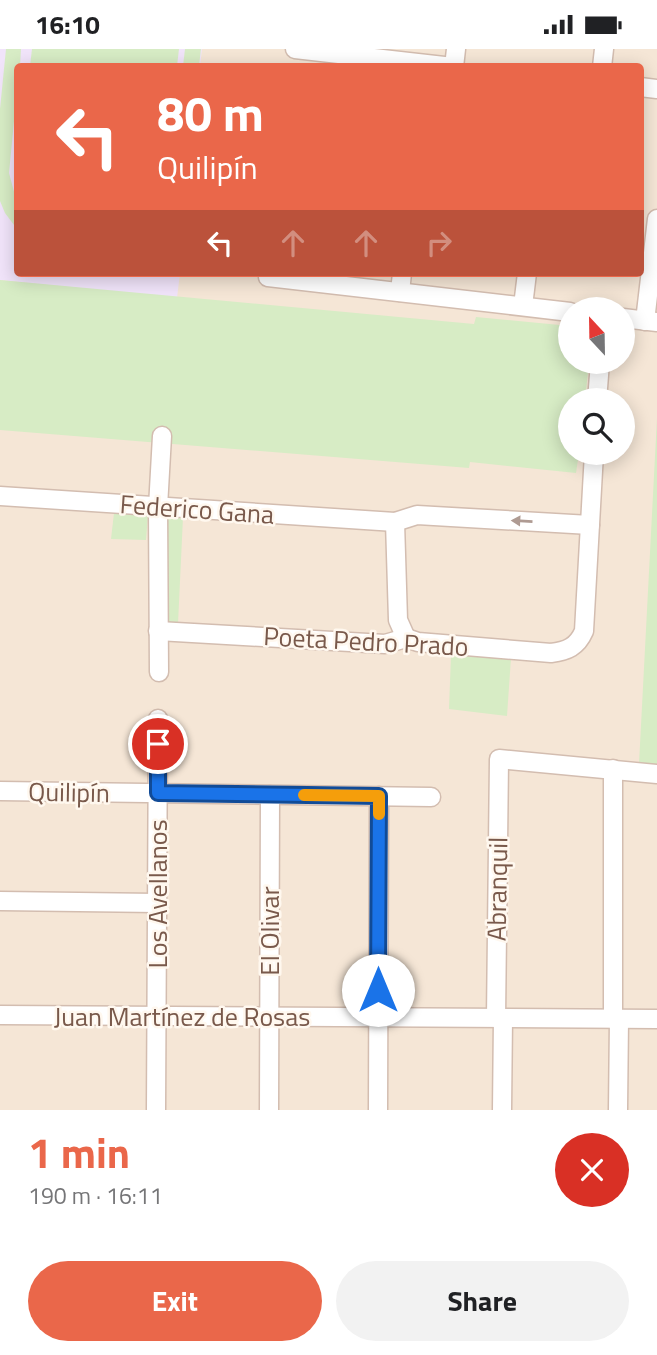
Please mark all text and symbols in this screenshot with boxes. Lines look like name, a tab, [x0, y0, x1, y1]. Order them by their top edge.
text: 16:10	[35, 5, 100, 44]
text: 80 m	[157, 75, 264, 150]
icon: left	[42, 91, 133, 182]
text: Quilipín	[157, 143, 258, 191]
icon: left	[201, 224, 239, 262]
icon: ahead	[274, 224, 312, 262]
icon: ahead	[347, 224, 385, 262]
icon: right	[420, 224, 458, 262]
north arrow	[558, 297, 635, 375]
map controls	[558, 297, 635, 465]
button: search	[558, 388, 635, 465]
street label: Federico Gana	[119, 484, 275, 534]
one-way arrow	[511, 516, 533, 527]
street label: Poeta Pedro Prado	[262, 616, 470, 666]
pin	[128, 714, 188, 774]
icon: arrive	[139, 725, 177, 763]
street label: Quilipín	[28, 772, 110, 812]
street label: Los Avellanos	[138, 819, 177, 969]
street label: Abranquil	[477, 836, 517, 942]
street label: El Olivar	[250, 886, 289, 976]
position arrow	[341, 953, 415, 1027]
street label: Juan Martínez de Rosas	[54, 997, 310, 1036]
text: 1 min	[28, 1120, 130, 1184]
button: close	[555, 1133, 629, 1207]
text: 190 m · 16:11	[28, 1178, 163, 1213]
button: Exit	[28, 1261, 322, 1341]
button: Share	[336, 1261, 629, 1341]

